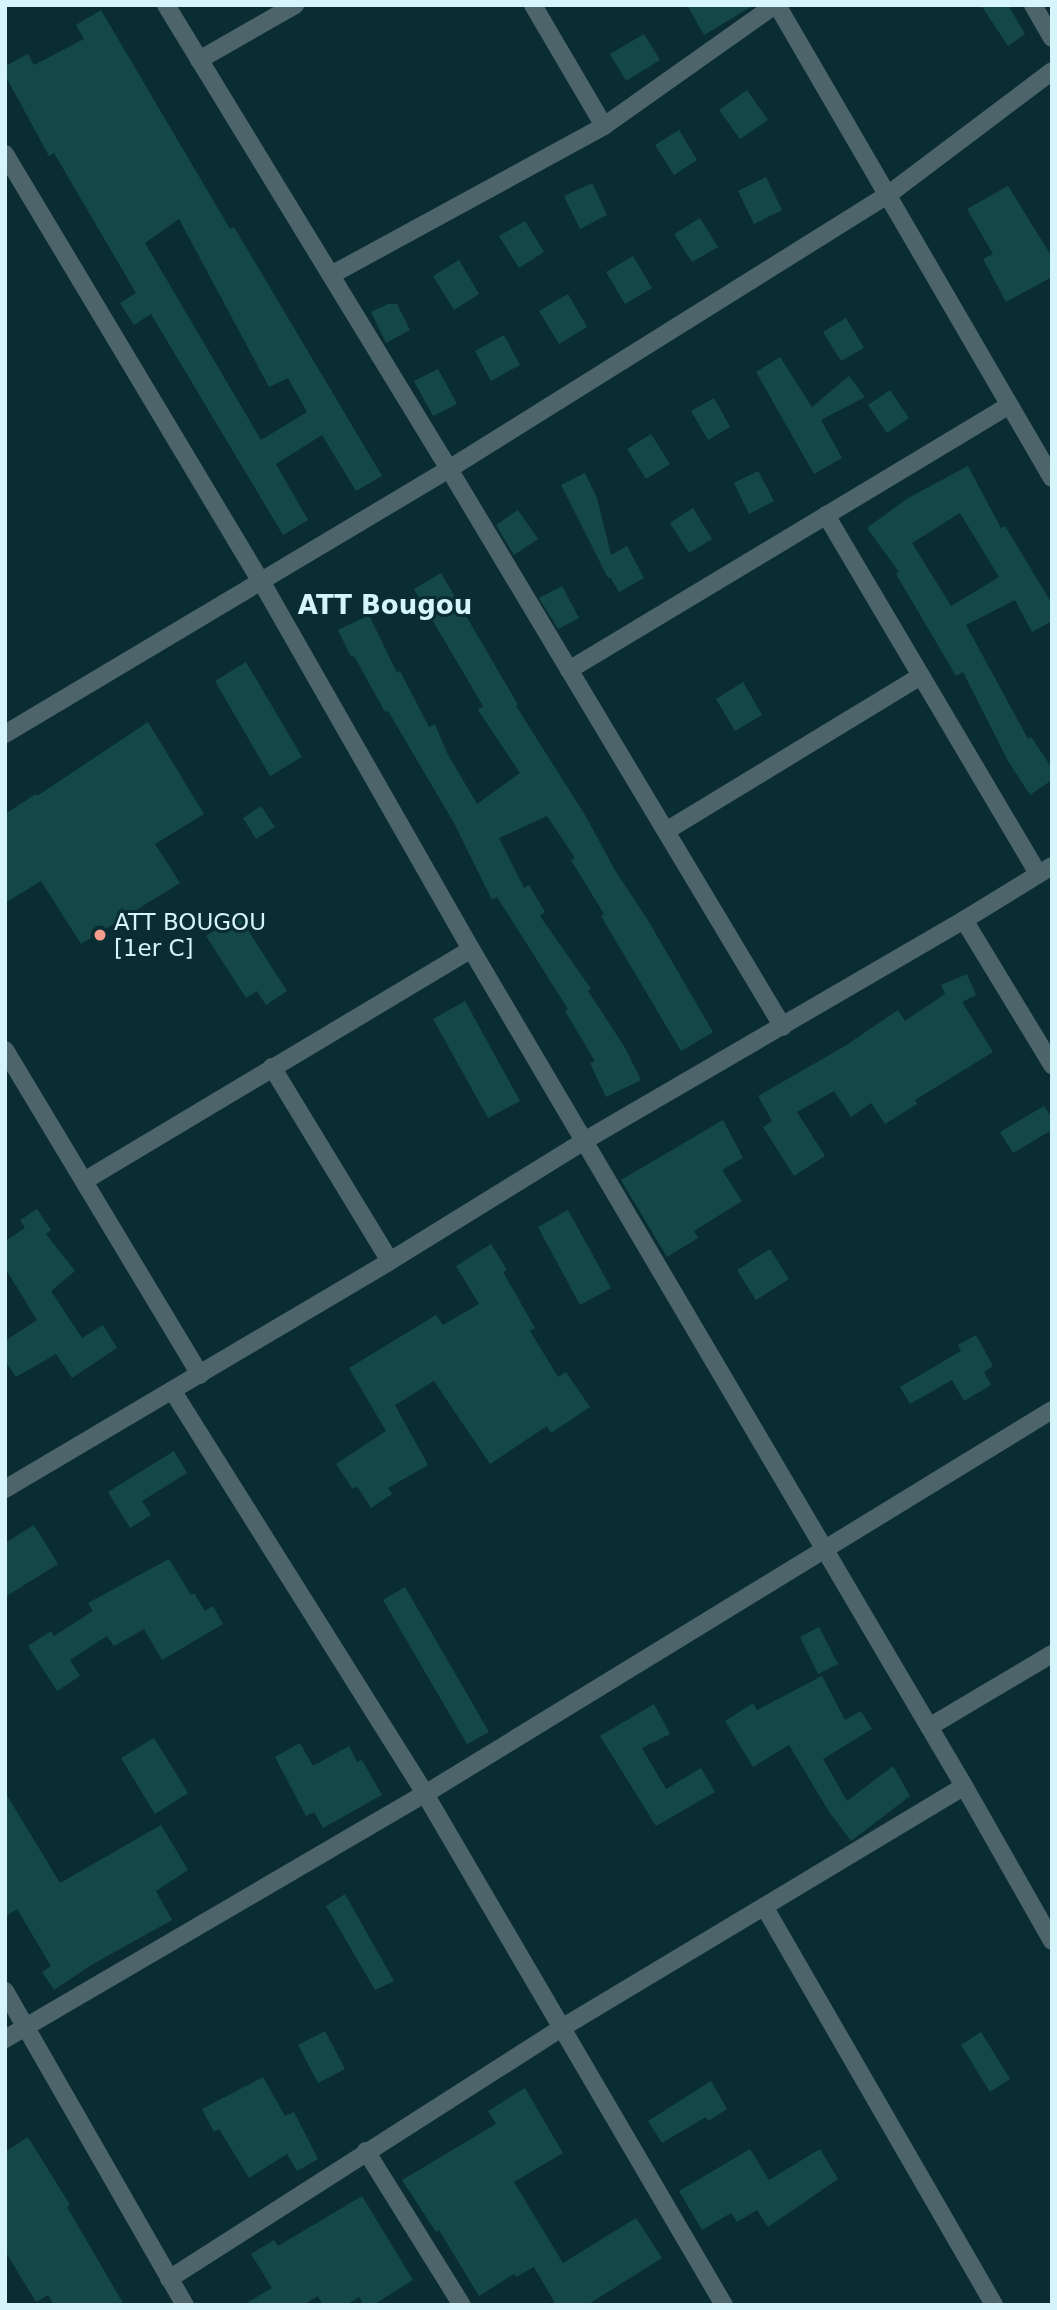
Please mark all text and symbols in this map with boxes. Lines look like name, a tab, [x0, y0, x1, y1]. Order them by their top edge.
district label: ATT Bougou	[298, 590, 472, 622]
place label: ATT BOUGOU [1er C]	[114, 908, 266, 962]
marker: ATT BOUGOU [1er C]	[92, 927, 108, 943]

